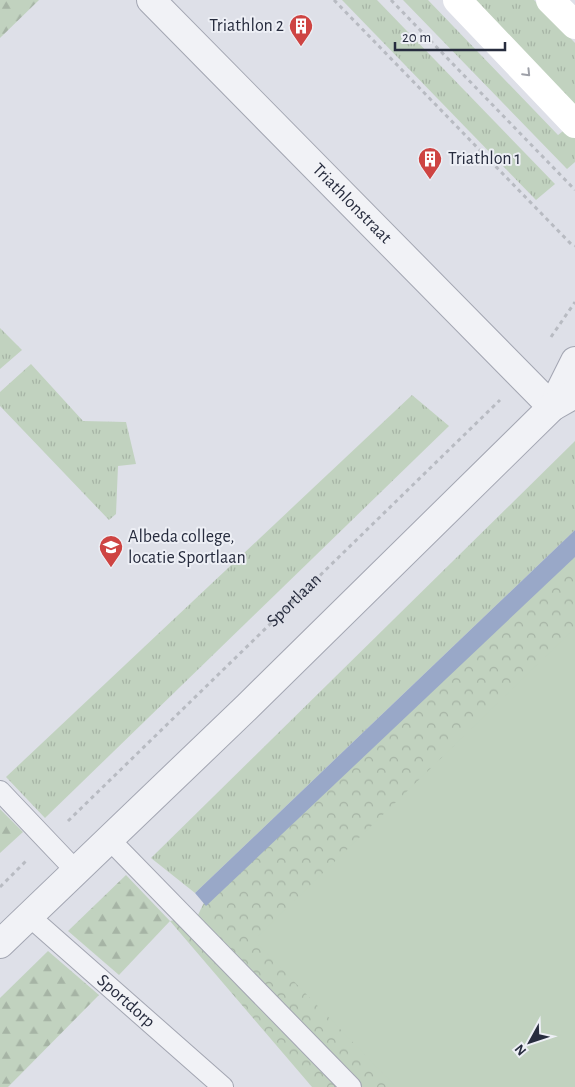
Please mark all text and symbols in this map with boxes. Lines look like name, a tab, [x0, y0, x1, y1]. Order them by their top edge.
building icon: Triathlon 2	[288, 13, 314, 47]
place label: Triathlon 2	[209, 17, 284, 35]
scale bar	[395, 20, 505, 52]
text: 20 m	[402, 30, 431, 45]
one-way arrow	[521, 67, 530, 76]
building icon: Triathlon 1	[417, 146, 443, 180]
place label: Triathlon 1	[448, 150, 521, 168]
street label: Triathlonstraat	[309, 160, 395, 247]
place label: Albeda college, locatie Sportlaan	[128, 528, 246, 567]
school or university icon: Albeda college, locatie Sportlaan	[98, 534, 124, 568]
street label: Sportlaan	[264, 570, 325, 631]
street label: Sportdorp	[93, 971, 158, 1031]
north arrow	[505, 1017, 555, 1067]
text: N	[512, 1041, 529, 1058]

